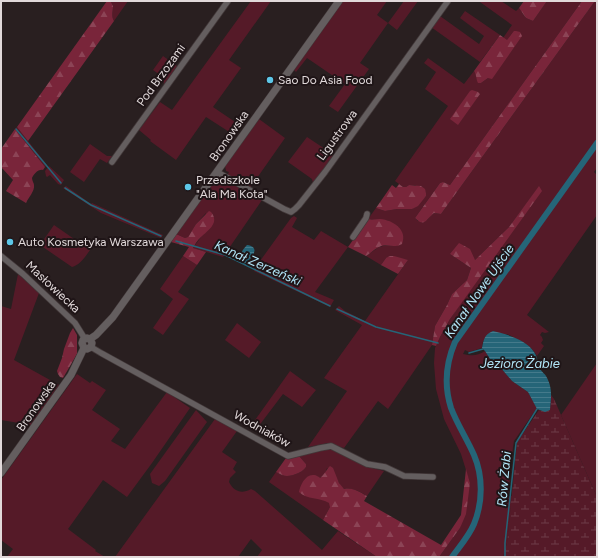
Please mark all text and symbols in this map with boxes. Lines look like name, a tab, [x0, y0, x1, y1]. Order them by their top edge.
street label: Pod Brzozami	[134, 41, 188, 109]
place label: Sao Do Asia Food	[278, 73, 373, 87]
marker: Sao Do Asia Food	[265, 75, 275, 85]
street label: Ligustrowa	[314, 107, 360, 163]
street label: Bronowska	[206, 108, 252, 164]
place label: Przedszkole "Ala Ma Kota"	[196, 173, 268, 201]
marker: Przedszkole "Ala Ma Kota"	[183, 182, 193, 192]
place label: Auto Kosmetyka Warszawa	[18, 235, 164, 249]
marker: Auto Kosmetyka Warszawa	[5, 237, 15, 247]
water label: Kanał Zerzeński	[212, 237, 305, 289]
water label: Kanał Nowe Ujście	[441, 241, 517, 341]
street label: Masłowiecka	[23, 258, 83, 316]
water label: Jezioro Żabie	[479, 355, 560, 371]
street label: Bronowska	[13, 378, 59, 434]
street label: Wodniaków	[231, 408, 293, 451]
water label: Rów Żabi	[493, 450, 514, 507]

